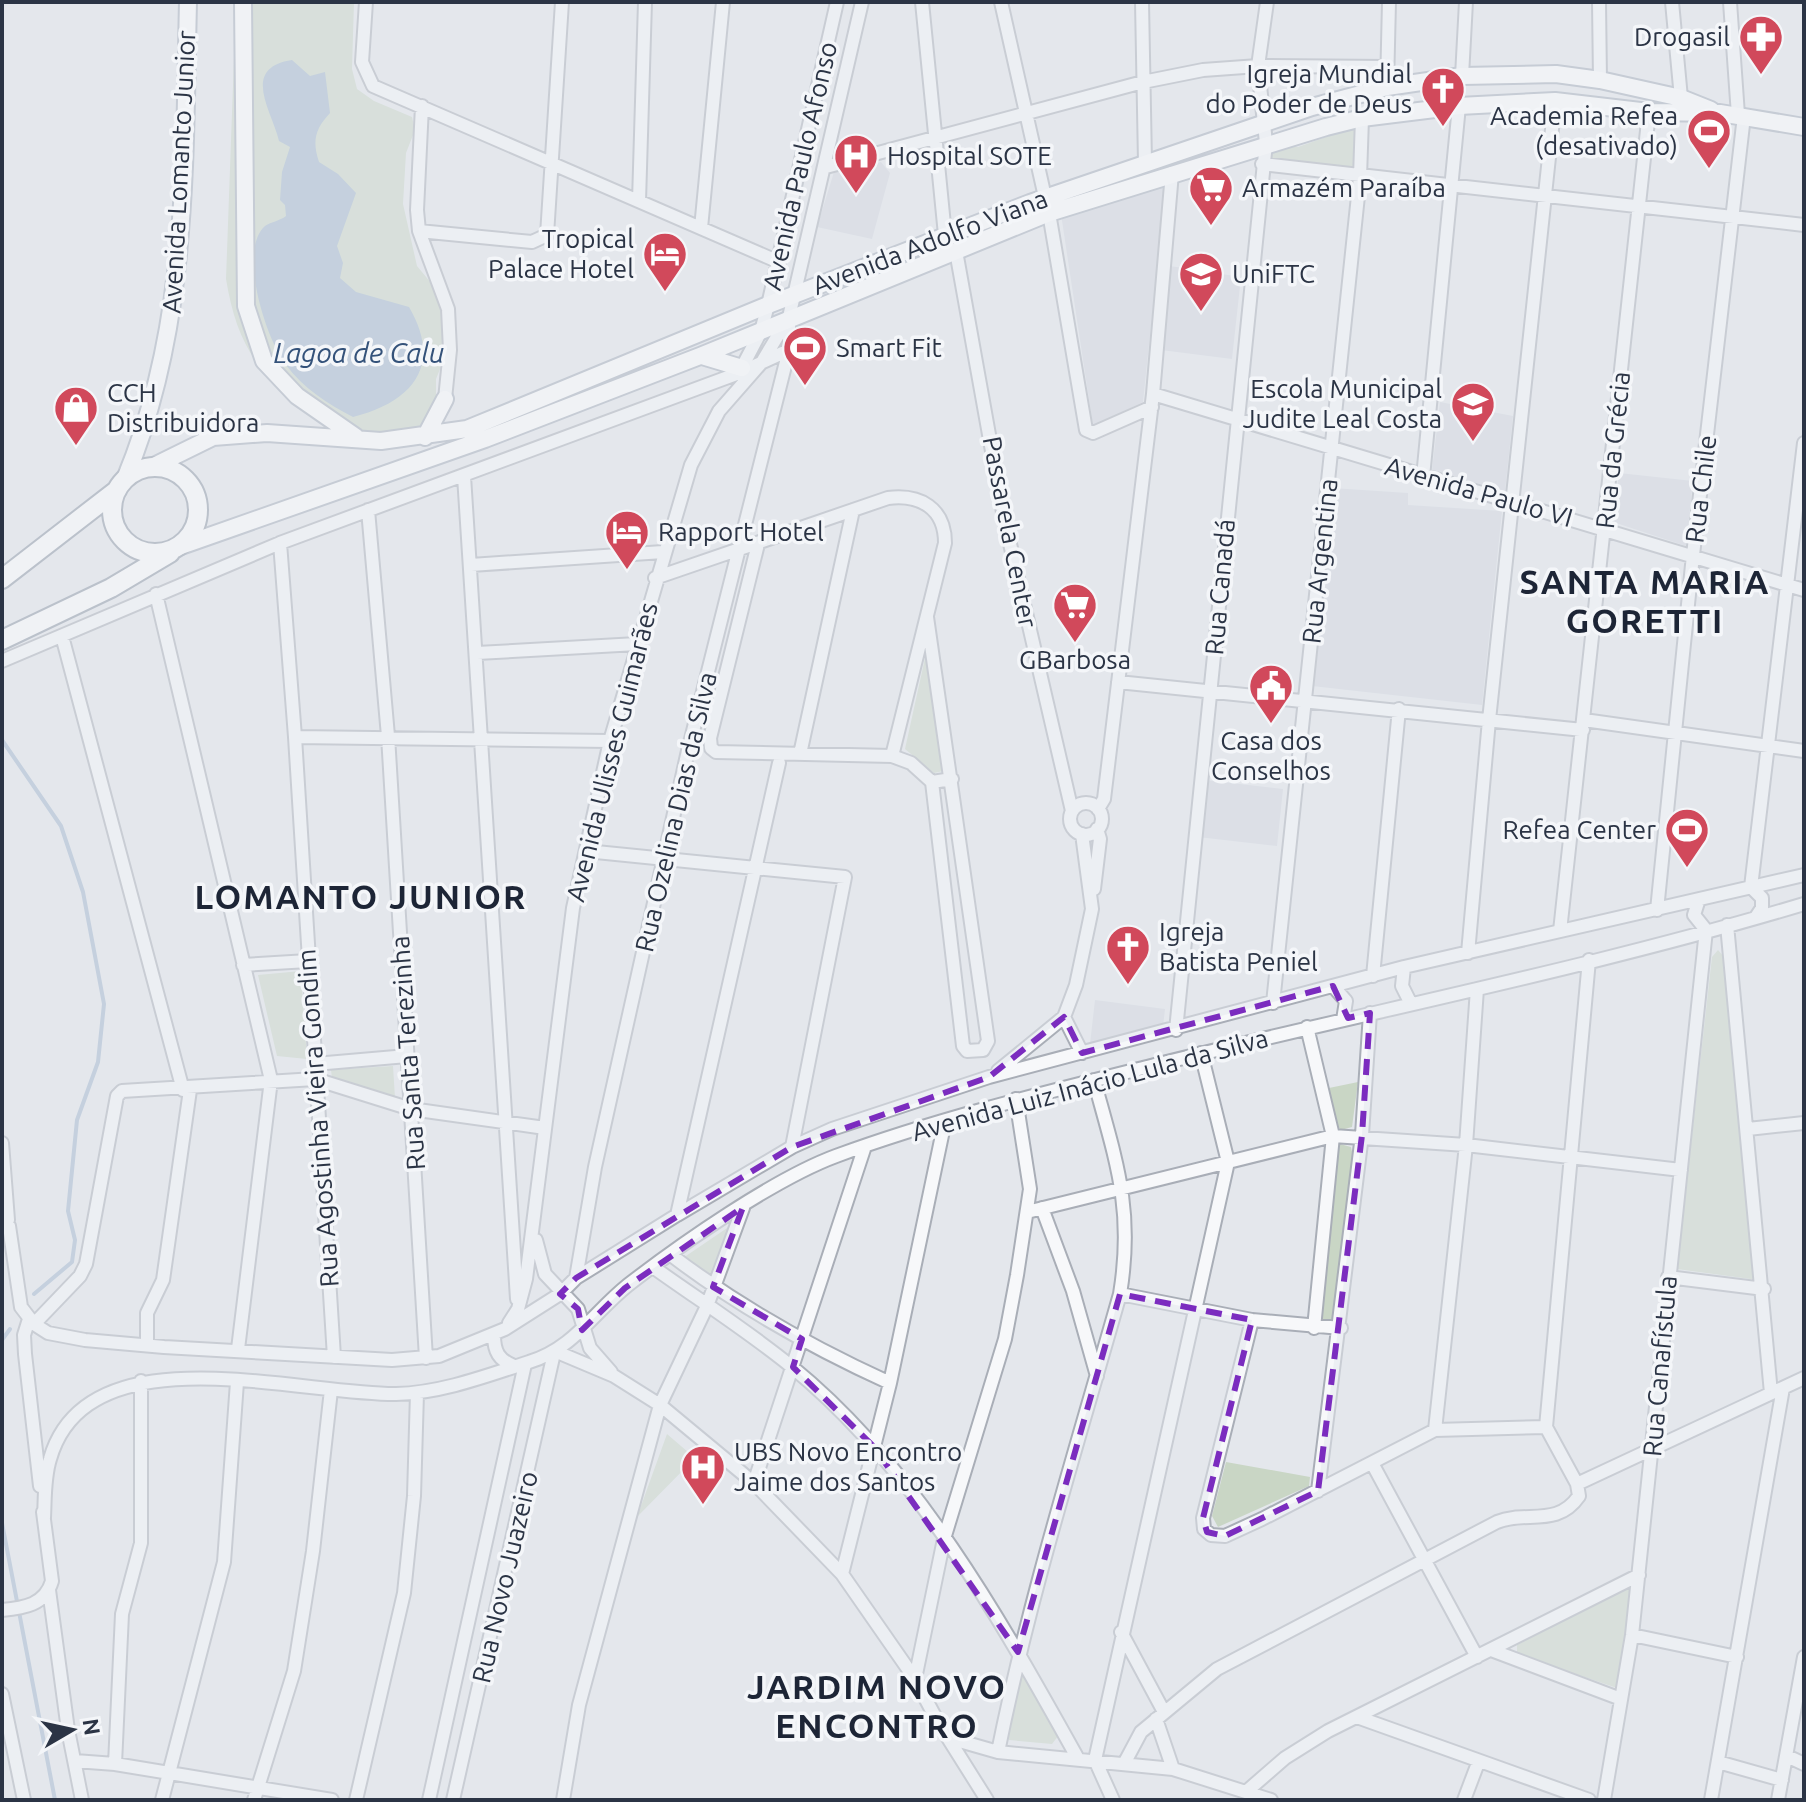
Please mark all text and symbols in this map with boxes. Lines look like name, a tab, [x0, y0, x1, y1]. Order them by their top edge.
pharmacy icon: Drogasil	[1737, 13, 1785, 76]
place label: Drogasil	[1634, 22, 1730, 51]
street label: Avenida Lomanto Junior	[157, 29, 200, 314]
street label: Avenida Paulo Afonso	[757, 39, 842, 293]
place label: Igreja Mundial do Poder de Deus	[1205, 59, 1412, 118]
church icon: Igreja Mundial do Poder de Deus	[1419, 65, 1467, 128]
place label: Academia Refea (desativado)	[1490, 101, 1678, 160]
sports icon: Academia Refea (desativado)	[1685, 107, 1733, 170]
hospital icon: Hospital SOTE	[832, 132, 880, 195]
place label: Hospital SOTE	[887, 141, 1052, 170]
supermarket icon: Armazém Paraíba	[1187, 164, 1235, 227]
place label: Armazém Paraíba	[1242, 173, 1446, 202]
street label: Avenida Adolfo Viana	[808, 183, 1052, 300]
place label: Tropical Palace Hotel	[488, 224, 634, 283]
hotel icon: Tropical Palace Hotel	[641, 230, 689, 293]
school or university icon: UniFTC	[1177, 250, 1225, 313]
place label: UniFTC	[1232, 259, 1315, 288]
sports icon: Smart Fit	[781, 324, 829, 387]
place label: Smart Fit	[836, 333, 942, 362]
water label: Lagoa de Calu	[274, 337, 444, 368]
street label: Rua da Grécia	[1590, 370, 1635, 530]
place label: Escola Municipal Judite Leal Costa	[1243, 374, 1442, 433]
place label: CCH Distribuidora	[107, 378, 259, 437]
school or university icon: Escola Municipal Judite Leal Costa	[1449, 380, 1497, 443]
shop icon: CCH Distribuidora	[52, 384, 100, 447]
street label: Rua Chile	[1679, 433, 1722, 545]
street label: Passarela Center	[978, 434, 1043, 630]
street label: Avenida Paulo VI	[1382, 451, 1576, 532]
street label: Rua Argentina	[1296, 477, 1343, 645]
hotel icon: Rapport Hotel	[603, 508, 651, 571]
place label: Rapport Hotel	[658, 517, 824, 546]
street label: Rua Canadá	[1199, 518, 1240, 656]
district label: SANTA MARIA GORETTI	[1520, 562, 1770, 639]
supermarket icon: GBarbosa	[1051, 581, 1099, 644]
street label: Avenida Ulisses Guimarães	[560, 599, 663, 904]
place label: GBarbosa	[1019, 645, 1131, 674]
public building icon: Casa dos Conselhos	[1247, 662, 1295, 725]
street label: Rua Ozelina Dias da Silva	[629, 669, 722, 955]
place label: Casa dos Conselhos	[1211, 726, 1331, 785]
sports icon: Refea Center	[1663, 806, 1711, 869]
place label: Refea Center	[1502, 815, 1656, 844]
district label: LOMANTO JUNIOR	[195, 877, 527, 915]
place label: Igreja Batista Peniel	[1159, 917, 1318, 976]
church icon: Igreja Batista Peniel	[1104, 923, 1152, 986]
street label: Rua Santa Terezinha	[385, 935, 430, 1171]
street label: Rua Agostinha Vieira Gondim	[291, 948, 344, 1288]
street label: Avenida Luiz Inácio Lula da Silva	[909, 1023, 1271, 1146]
street label: Rua Canafístula	[1637, 1274, 1682, 1458]
place label: UBS Novo Encontro Jaime dos Santos	[734, 1437, 962, 1496]
hospital icon: UBS Novo Encontro Jaime dos Santos	[679, 1443, 727, 1506]
street label: Rua Novo Juazeiro	[466, 1468, 543, 1686]
district label: JARDIM NOVO ENCONTRO	[747, 1667, 1007, 1744]
north arrow	[32, 1690, 112, 1770]
text: N	[79, 1717, 106, 1737]

